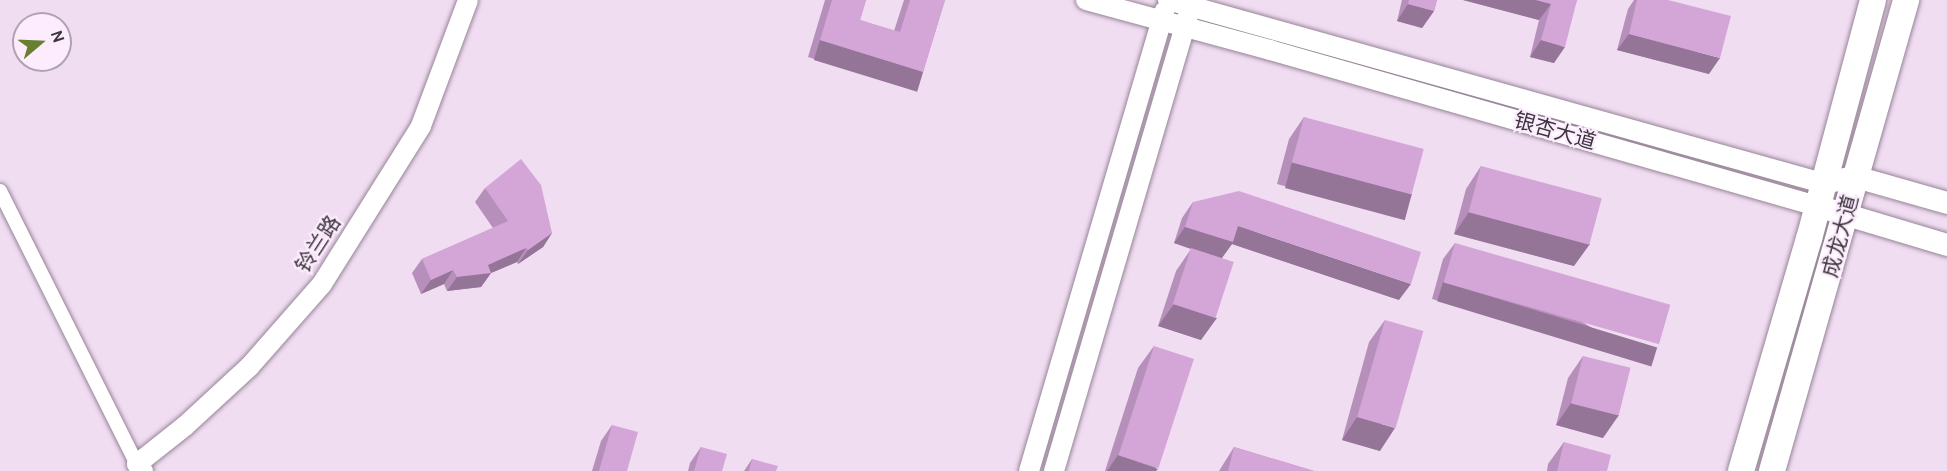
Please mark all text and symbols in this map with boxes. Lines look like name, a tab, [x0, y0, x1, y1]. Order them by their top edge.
north arrow	[12, 12, 72, 72]
text: N	[47, 28, 68, 45]
street label: 银杏大道	[1511, 107, 1599, 155]
street label: 成龙大道	[1817, 192, 1863, 280]
street label: 铃兰路	[290, 211, 346, 277]

